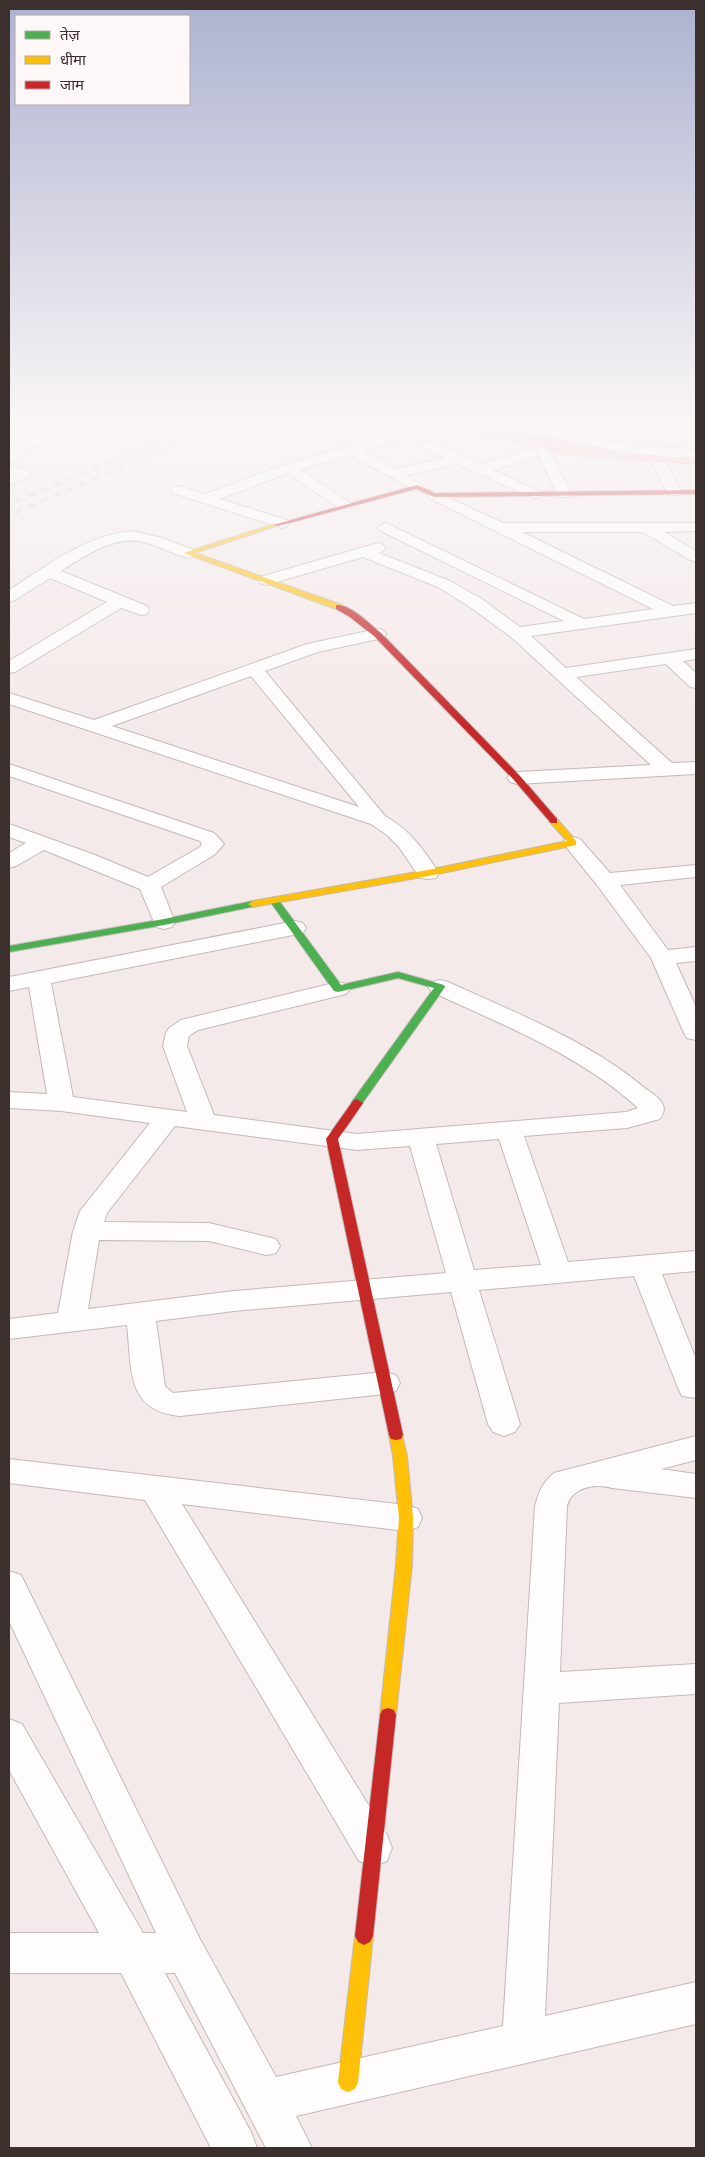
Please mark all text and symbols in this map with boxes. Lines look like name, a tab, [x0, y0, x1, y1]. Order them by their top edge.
legend	[15, 15, 190, 105]
text: तेज़	[60, 26, 81, 43]
text: धीमा	[60, 52, 87, 68]
text: जाम	[60, 77, 85, 93]

